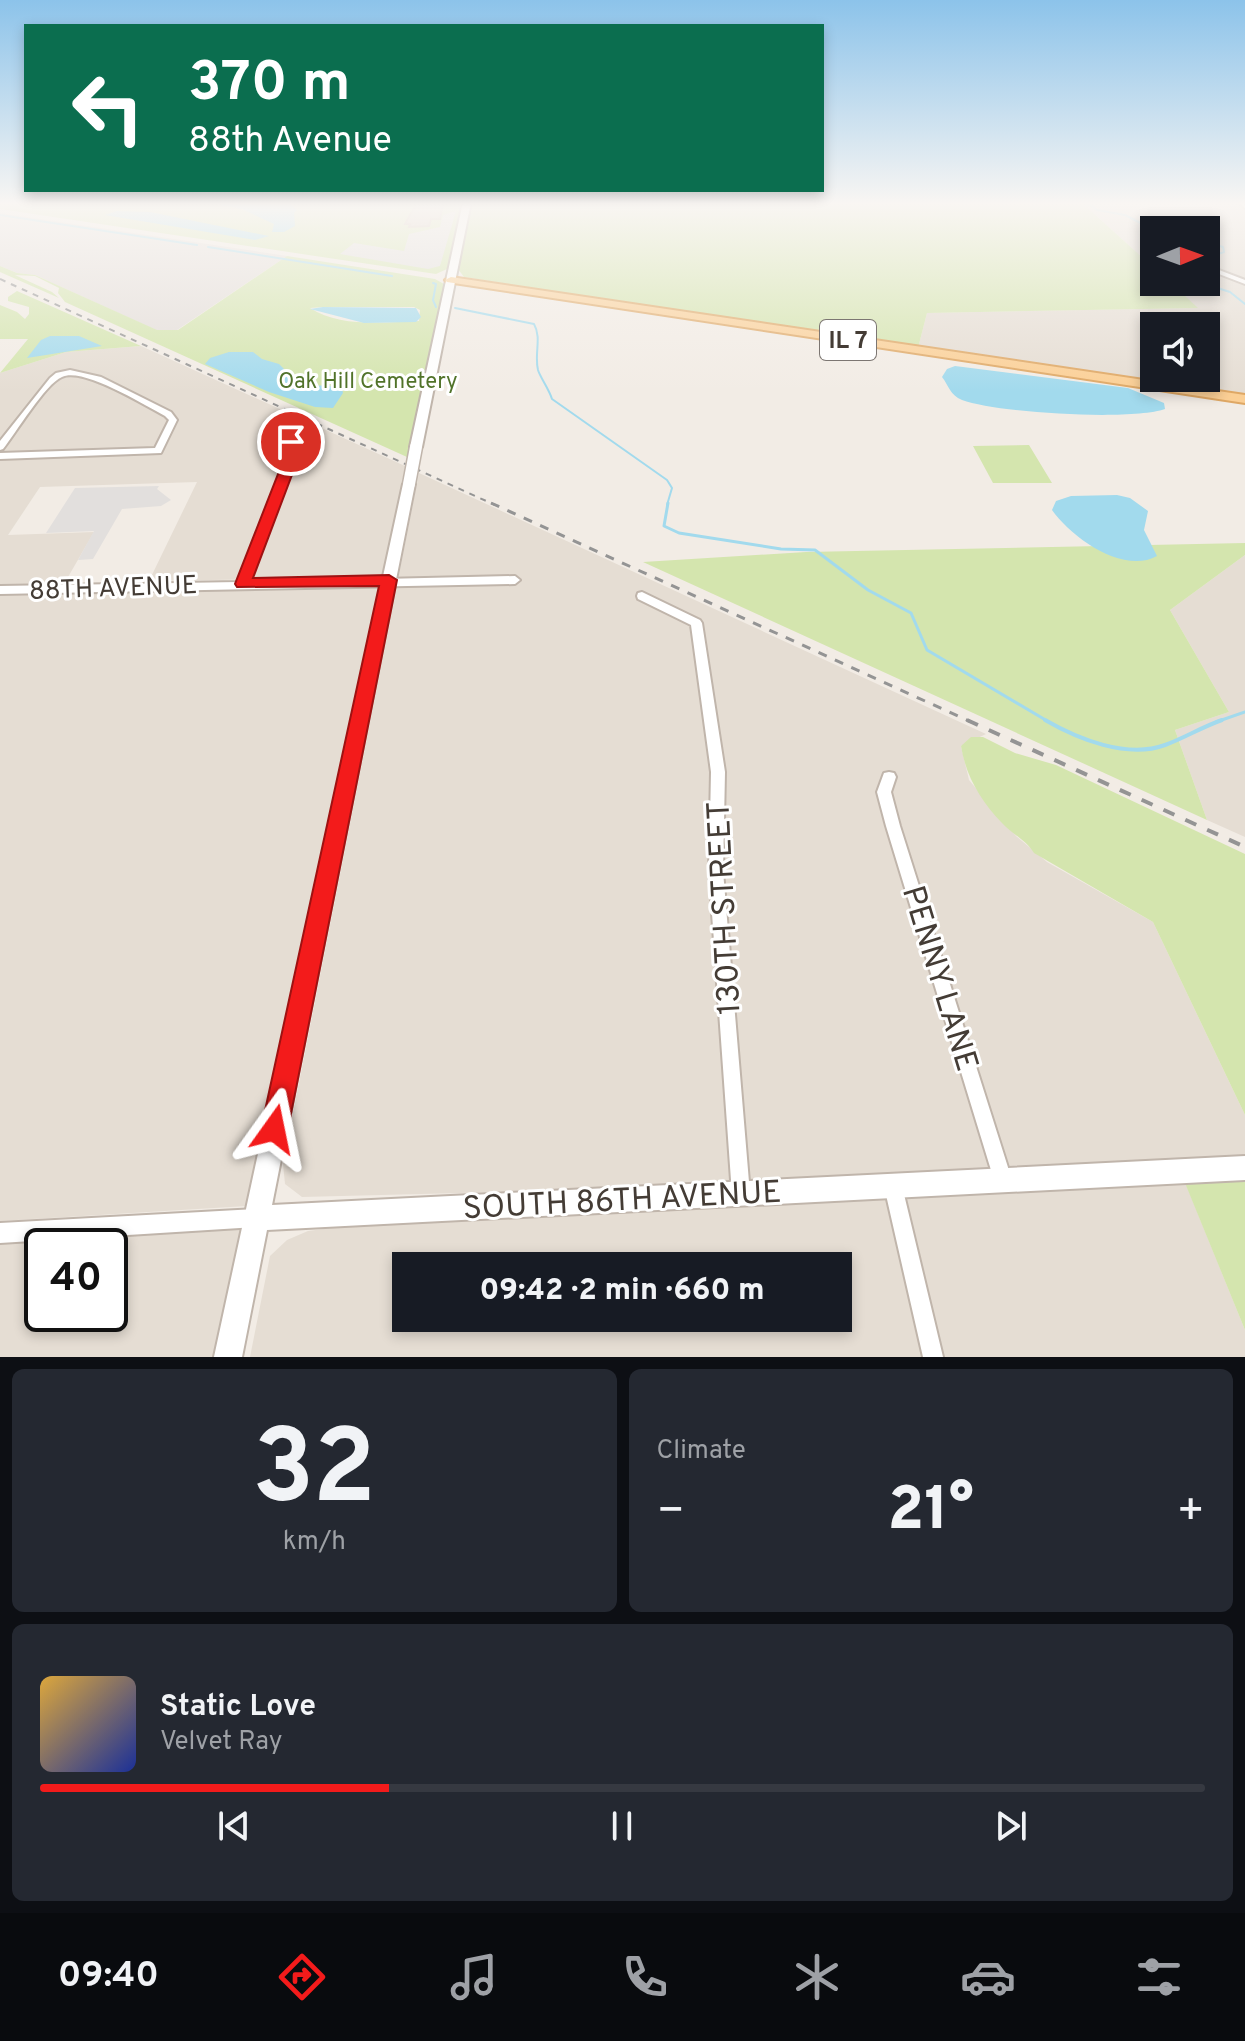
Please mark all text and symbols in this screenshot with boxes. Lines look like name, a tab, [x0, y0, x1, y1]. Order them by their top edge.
text: 370 m	[188, 50, 351, 120]
icon: left	[56, 56, 160, 160]
text: 88th Avenue	[188, 119, 392, 165]
north arrow	[1140, 216, 1220, 296]
map controls	[1140, 216, 1220, 392]
button: sound	[1140, 312, 1220, 392]
road number: IL 7	[820, 320, 876, 360]
park label: Oak Hill Cemetery	[278, 369, 458, 396]
pin	[257, 408, 325, 476]
icon: arrive	[269, 420, 313, 464]
street label: 88TH AVENUE	[28, 570, 198, 609]
street label: 130TH STREET	[700, 800, 752, 1016]
street label: PENNY LANE	[891, 881, 985, 1076]
position arrow	[232, 1087, 316, 1171]
street label: SOUTH 86TH AVENUE	[462, 1174, 783, 1230]
speed limit sign: 40	[24, 1228, 128, 1332]
text: 09:42 · 2 min · 660 m	[479, 1273, 765, 1310]
text: 32	[252, 1408, 376, 1540]
text: Climate	[657, 1435, 746, 1468]
text: 21°	[888, 1475, 974, 1551]
text: −	[657, 1485, 685, 1541]
text: +	[1177, 1485, 1205, 1541]
text: km/h	[283, 1526, 346, 1559]
text: Static Love	[160, 1689, 316, 1726]
text: Velvet Ray	[160, 1726, 283, 1759]
icon: previous	[212, 1804, 256, 1848]
icon: pause	[600, 1804, 644, 1848]
icon: next	[989, 1804, 1033, 1848]
icon: directions	[274, 1949, 330, 2005]
icon: music	[446, 1949, 502, 2005]
icon: phone	[617, 1949, 673, 2005]
icon: climate	[789, 1949, 845, 2005]
icon: car	[960, 1949, 1016, 2005]
icon: filters	[1131, 1949, 1187, 2005]
text: 09:40	[58, 1954, 159, 2000]

